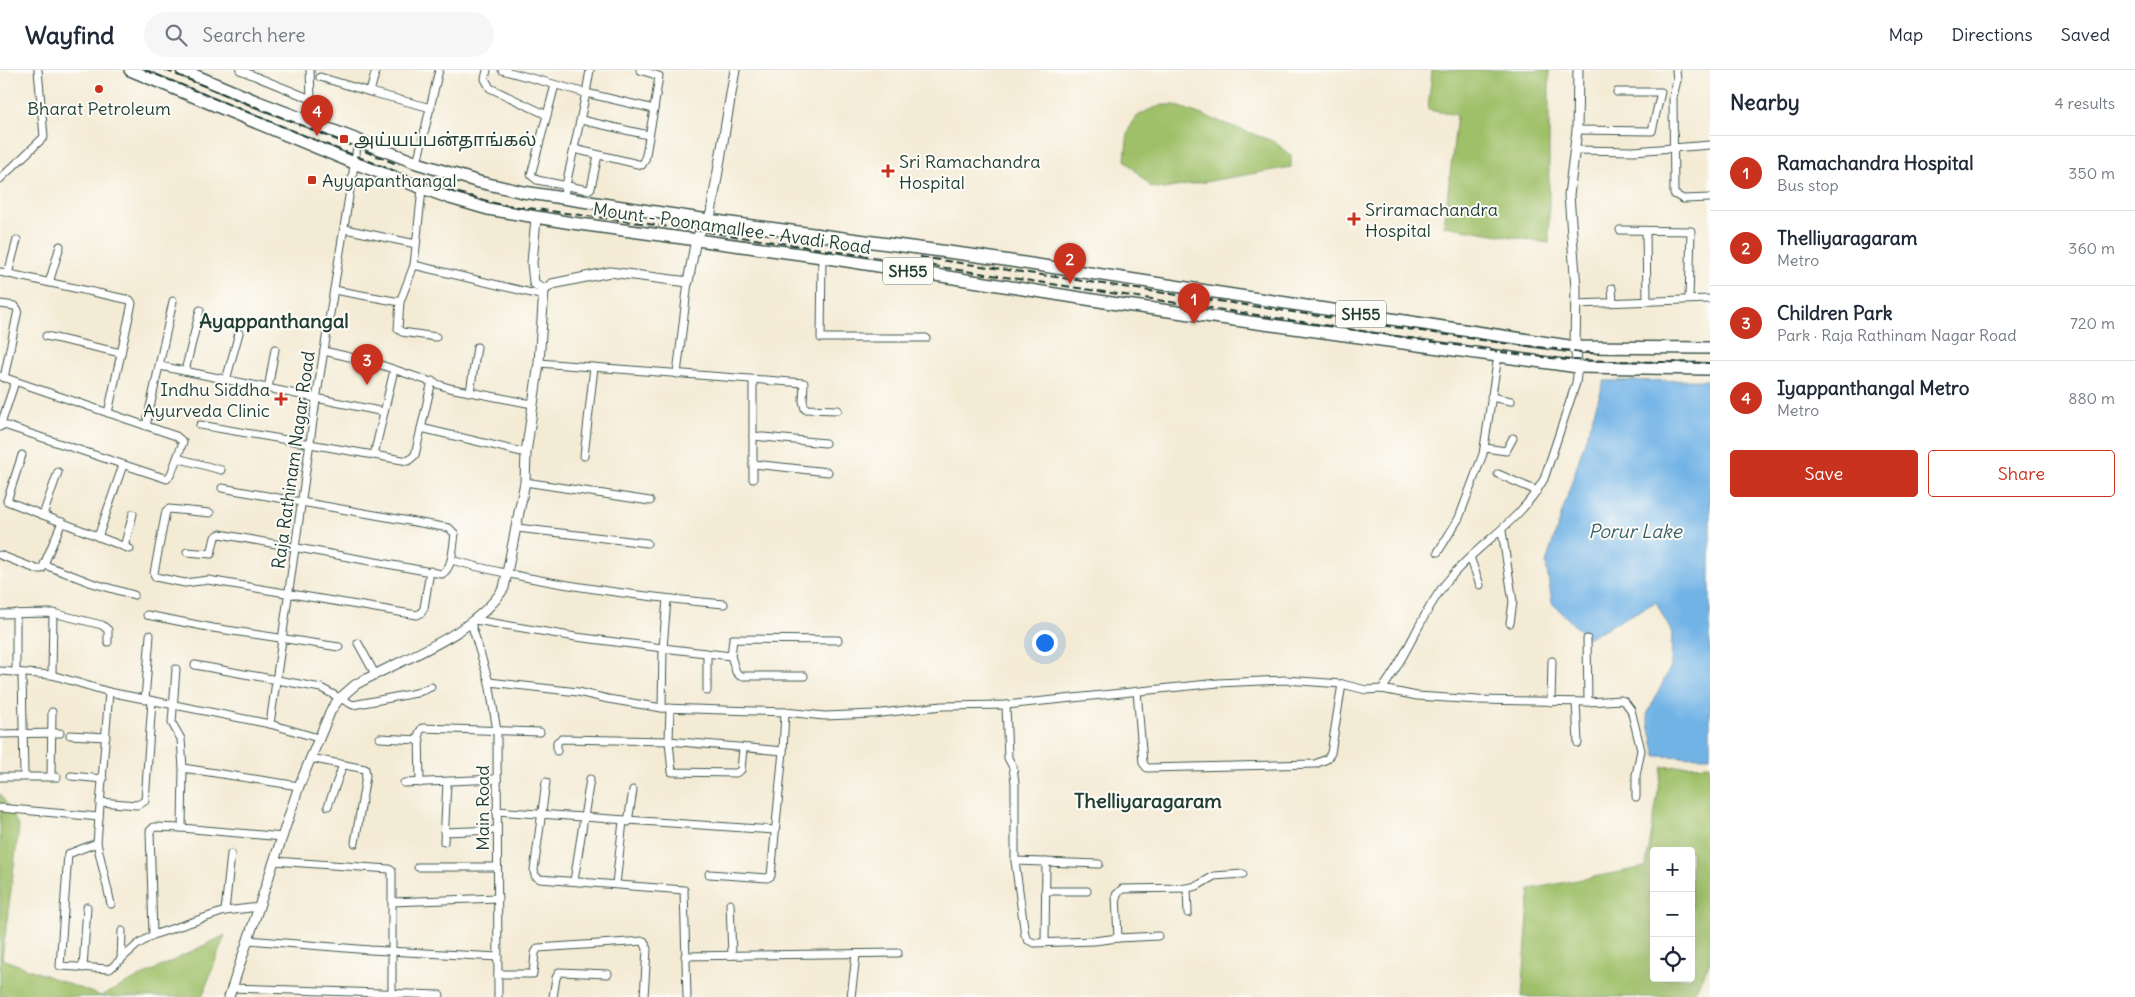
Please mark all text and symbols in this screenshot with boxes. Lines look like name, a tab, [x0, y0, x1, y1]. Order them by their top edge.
search box	[144, 12, 494, 57]
text: Wayfind	[25, 20, 114, 50]
icon: search	[162, 21, 190, 49]
text: Search here	[202, 23, 306, 47]
text: Map	[1888, 23, 1923, 46]
text: Directions	[1951, 23, 2033, 46]
text: Saved	[2061, 23, 2110, 46]
marker: Bharat Petroleum	[93, 83, 105, 95]
text: Nearby	[1730, 89, 1800, 116]
text: 4 results	[2054, 93, 2115, 113]
pin: 4	[301, 95, 333, 136]
place label: Bharat Petroleum	[27, 97, 171, 120]
place label: அய்யப்பன்தாங்கல்	[354, 128, 537, 152]
marker: அய்யப்பன்தாங்கல்	[338, 133, 350, 145]
place label: Sri Ramachandra Hospital	[899, 150, 1041, 194]
text: Ramachandra Hospital	[1777, 151, 1973, 175]
text: 1	[1743, 163, 1749, 183]
text: 350 m	[2068, 163, 2115, 183]
marker: Sri Ramachandra Hospital	[881, 164, 895, 178]
place label: Ayyapanthangal	[322, 169, 457, 192]
marker: Ayyapanthangal	[306, 174, 318, 186]
text: Bus stop	[1777, 175, 1839, 195]
street label: Mount - Poonamallee - Avadi Road	[592, 197, 873, 259]
place label: Sriramachandra Hospital	[1365, 198, 1498, 242]
marker: Sriramachandra Hospital	[1347, 212, 1361, 226]
text: Thelliyaragaram	[1777, 226, 1917, 250]
text: 2	[1742, 238, 1750, 258]
text: 360 m	[2068, 238, 2115, 258]
pin: 2	[1054, 243, 1086, 284]
text: Metro	[1777, 250, 1819, 270]
road number: SH55	[883, 258, 933, 285]
pin: 1	[1178, 283, 1210, 324]
road number: SH55	[1336, 300, 1386, 328]
text: Children Park	[1777, 301, 1892, 325]
district label: Ayappanthangal	[199, 308, 349, 333]
text: 3	[1741, 313, 1751, 333]
text: 720 m	[2070, 313, 2115, 333]
text: Park · Raja Rathinam Nagar Road	[1777, 325, 2017, 345]
pin: 3	[351, 344, 383, 385]
street label: Raja Rathinam Nagar Road	[266, 349, 320, 570]
text: Iyappanthangal Metro	[1777, 376, 1969, 400]
place label: Indhu Siddha Ayurveda Clinic	[143, 378, 270, 422]
text: 4	[1741, 388, 1751, 408]
text: 880 m	[2068, 388, 2115, 408]
marker: Indhu Siddha Ayurveda Clinic	[274, 392, 288, 406]
text: Metro	[1777, 400, 1819, 420]
button: Save	[1730, 450, 1918, 497]
button: Share	[1928, 450, 2115, 497]
water label: Porur Lake	[1588, 519, 1684, 543]
your location	[1032, 630, 1058, 656]
street label: Main Road	[471, 765, 494, 851]
district label: Thelliyaragaram	[1074, 788, 1222, 813]
map controls	[1650, 847, 1695, 982]
button: +	[1650, 847, 1695, 892]
button: −	[1650, 892, 1695, 937]
button: locate	[1650, 937, 1695, 982]

